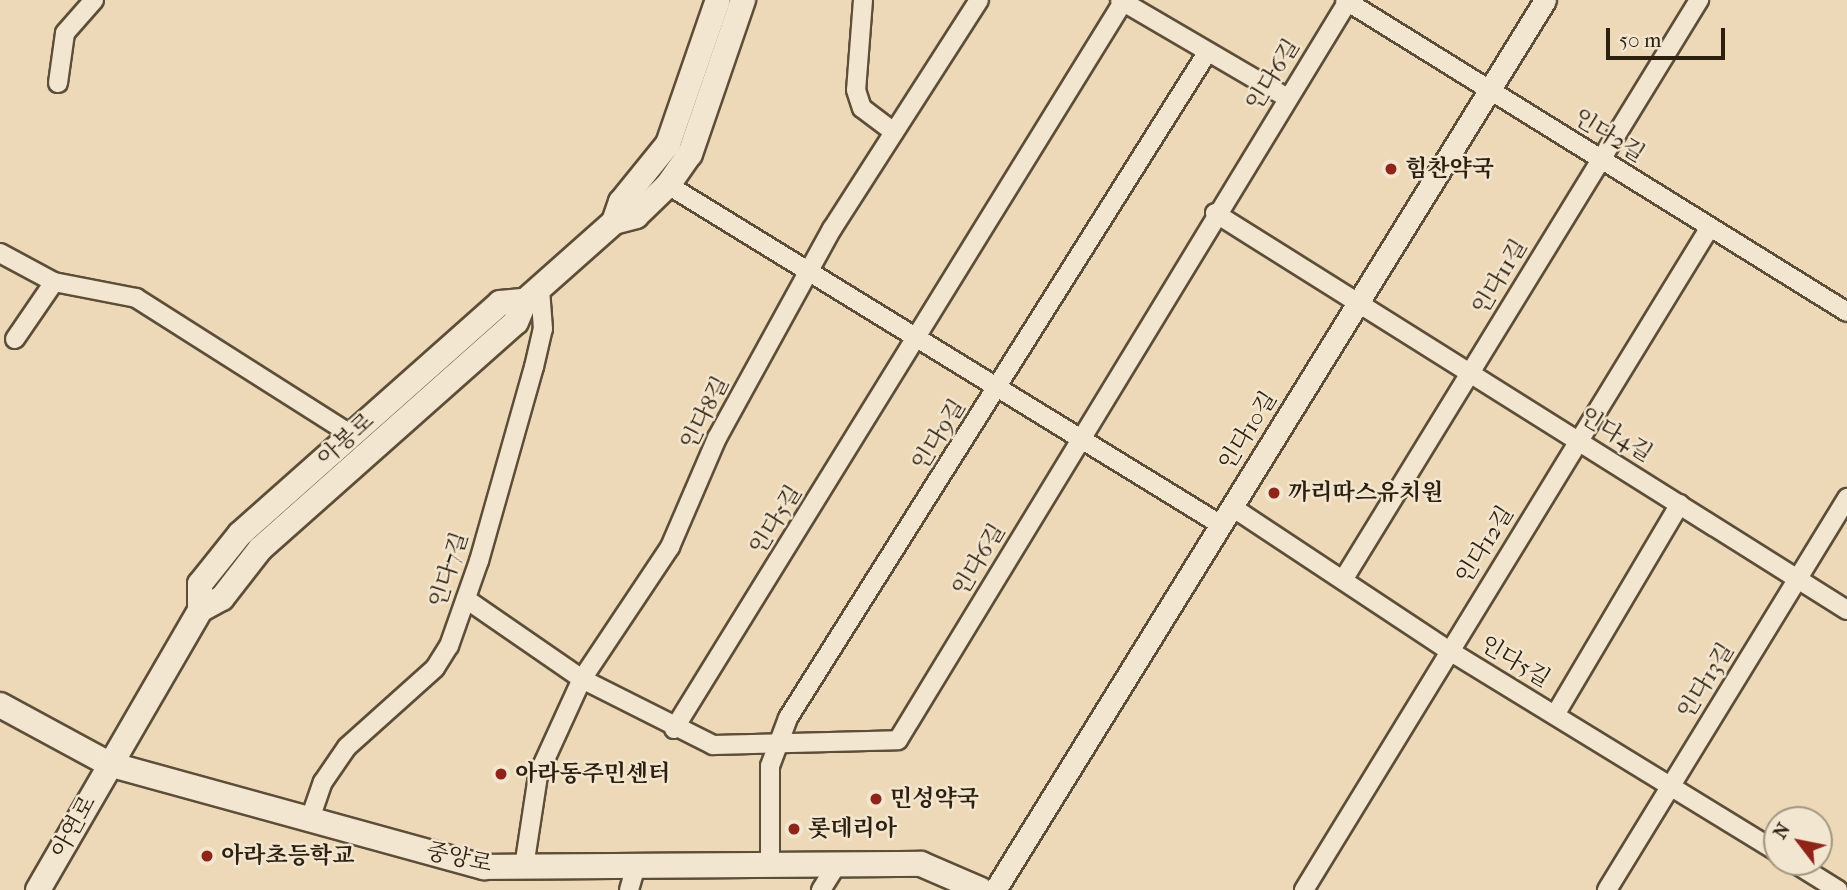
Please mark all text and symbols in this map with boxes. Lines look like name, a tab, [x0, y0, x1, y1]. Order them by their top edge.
scale bar	[1609, 14, 1728, 58]
text: 50 m	[1619, 28, 1662, 52]
street label: 인다6길	[1240, 34, 1306, 116]
street label: 인다2길	[1568, 104, 1650, 168]
place label: 힘찬약국	[1405, 155, 1494, 183]
marker: 힘찬약국	[1383, 161, 1399, 177]
street label: 인다11길	[1467, 234, 1533, 320]
street label: 인다8길	[675, 372, 735, 454]
street label: 인다10길	[1213, 387, 1283, 475]
street label: 인다9길	[906, 394, 972, 476]
street label: 인다4길	[1575, 402, 1657, 468]
street label: 아봉로	[312, 407, 380, 473]
place label: 까리따스유치원	[1288, 479, 1444, 507]
street label: 인다5길	[744, 480, 808, 560]
marker: 까리따스유치원	[1266, 485, 1282, 501]
street label: 인다12길	[1450, 501, 1520, 589]
street label: 인다6길	[947, 519, 1011, 601]
street label: 인다7길	[424, 529, 474, 611]
street label: 인다5길	[1475, 630, 1555, 694]
street label: 인다13길	[1672, 638, 1740, 724]
place label: 아라동주민센터	[515, 760, 671, 788]
marker: 아라동주민센터	[493, 766, 509, 782]
place label: 민성약국	[890, 785, 979, 813]
street label: 아연로	[46, 791, 102, 863]
marker: 민성약국	[868, 791, 884, 807]
north arrow	[1763, 806, 1833, 876]
place label: 롯데리아	[808, 815, 897, 843]
text: N	[1769, 819, 1795, 843]
marker: 롯데리아	[786, 821, 802, 837]
street label: 중앙로	[424, 838, 494, 878]
place label: 아라초등학교	[221, 842, 354, 870]
marker: 아라초등학교	[199, 848, 215, 864]

